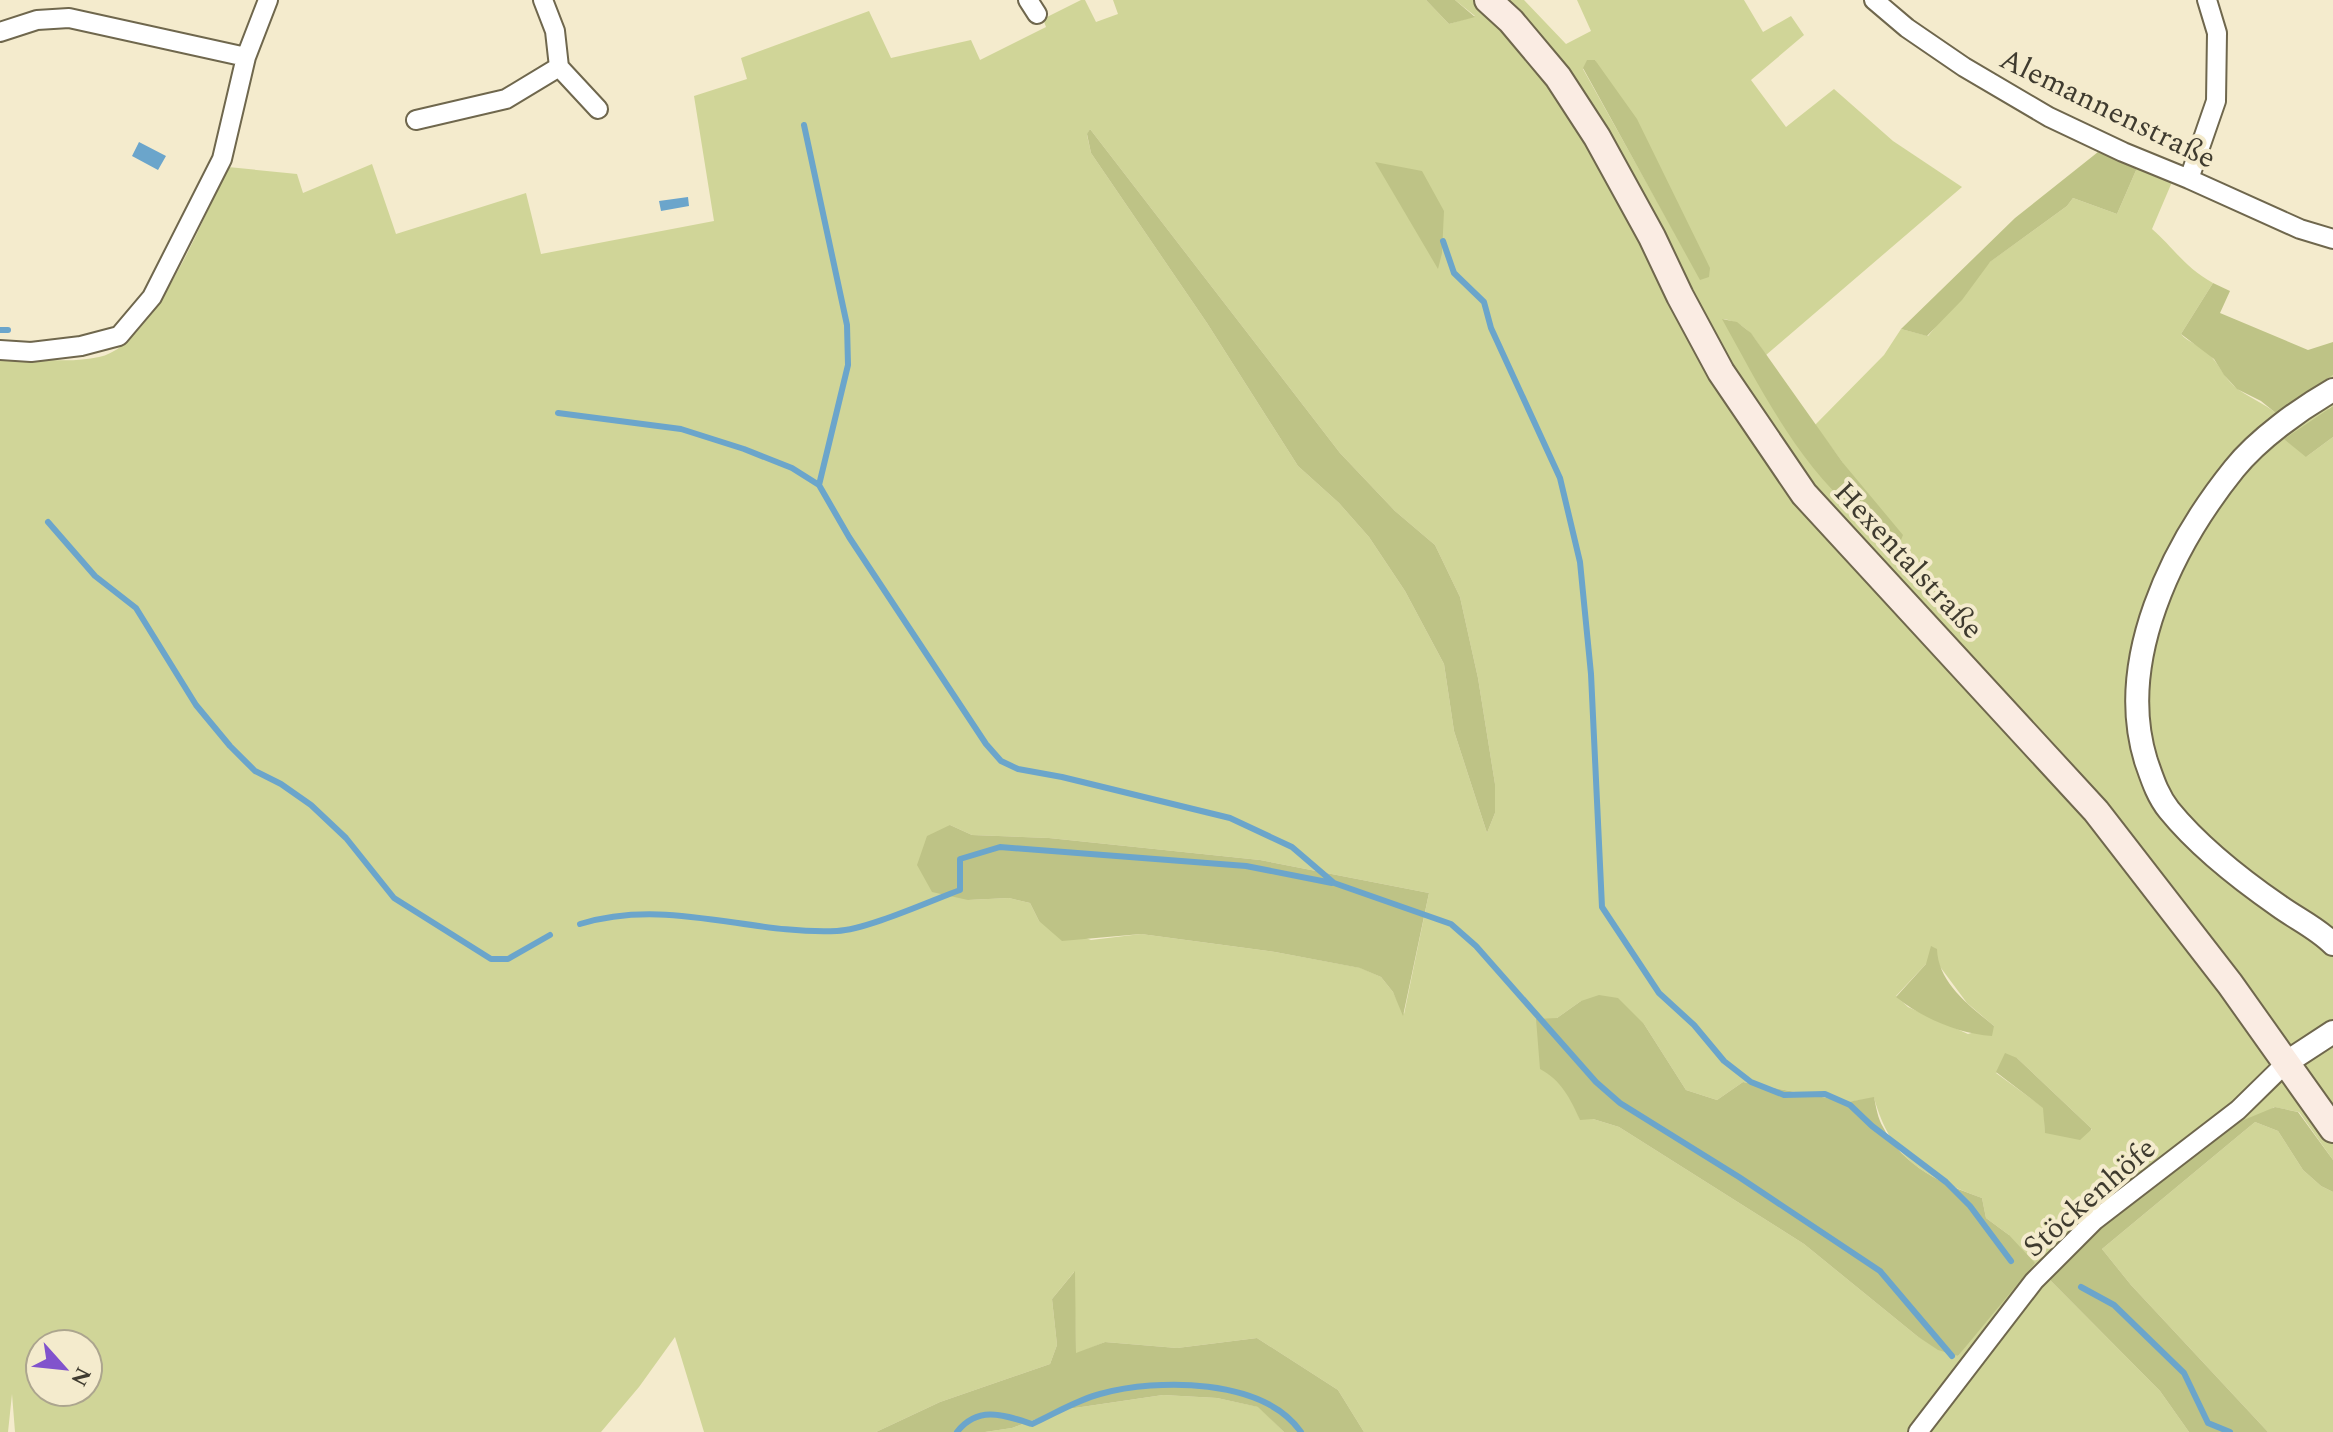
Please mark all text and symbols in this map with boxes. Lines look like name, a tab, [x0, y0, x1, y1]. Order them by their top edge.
street label: Alemannenstraße	[1991, 37, 2224, 181]
street label: Hexentalstraße	[1823, 471, 1994, 650]
street label: Stöckenhöfe	[2013, 1127, 2167, 1269]
north arrow	[24, 1328, 104, 1408]
text: N	[62, 1361, 99, 1392]

